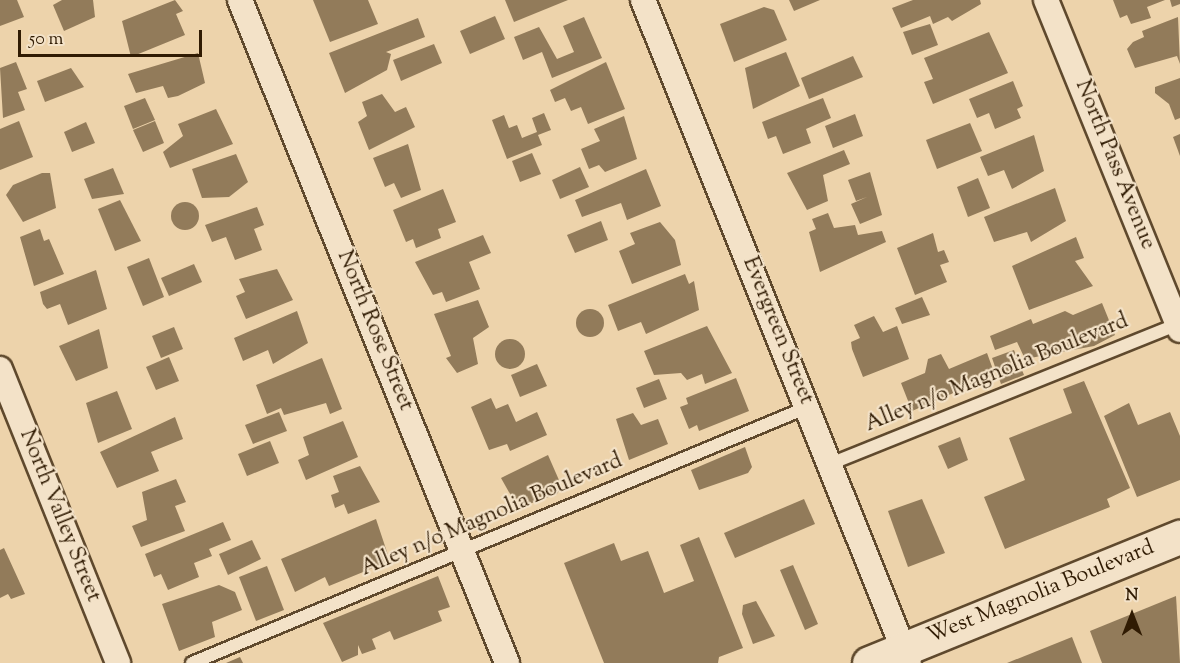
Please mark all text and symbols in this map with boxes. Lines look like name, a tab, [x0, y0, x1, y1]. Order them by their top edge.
scale bar	[21, 18, 206, 56]
text: 50 m	[29, 27, 63, 53]
street label: North Pass Avenue	[1068, 76, 1160, 254]
street label: North Rose Street	[330, 247, 418, 415]
street label: Evergreen Street	[735, 253, 819, 409]
street label: Alley n/o Magnolia Boulevard	[862, 309, 1132, 439]
street label: North Valley Street	[12, 426, 106, 606]
street label: Alley n/o Magnolia Boulevard	[357, 449, 627, 583]
street label: West Magnolia Boulevard	[924, 535, 1158, 651]
north arrow	[1102, 585, 1162, 645]
text: N	[1126, 585, 1138, 608]

